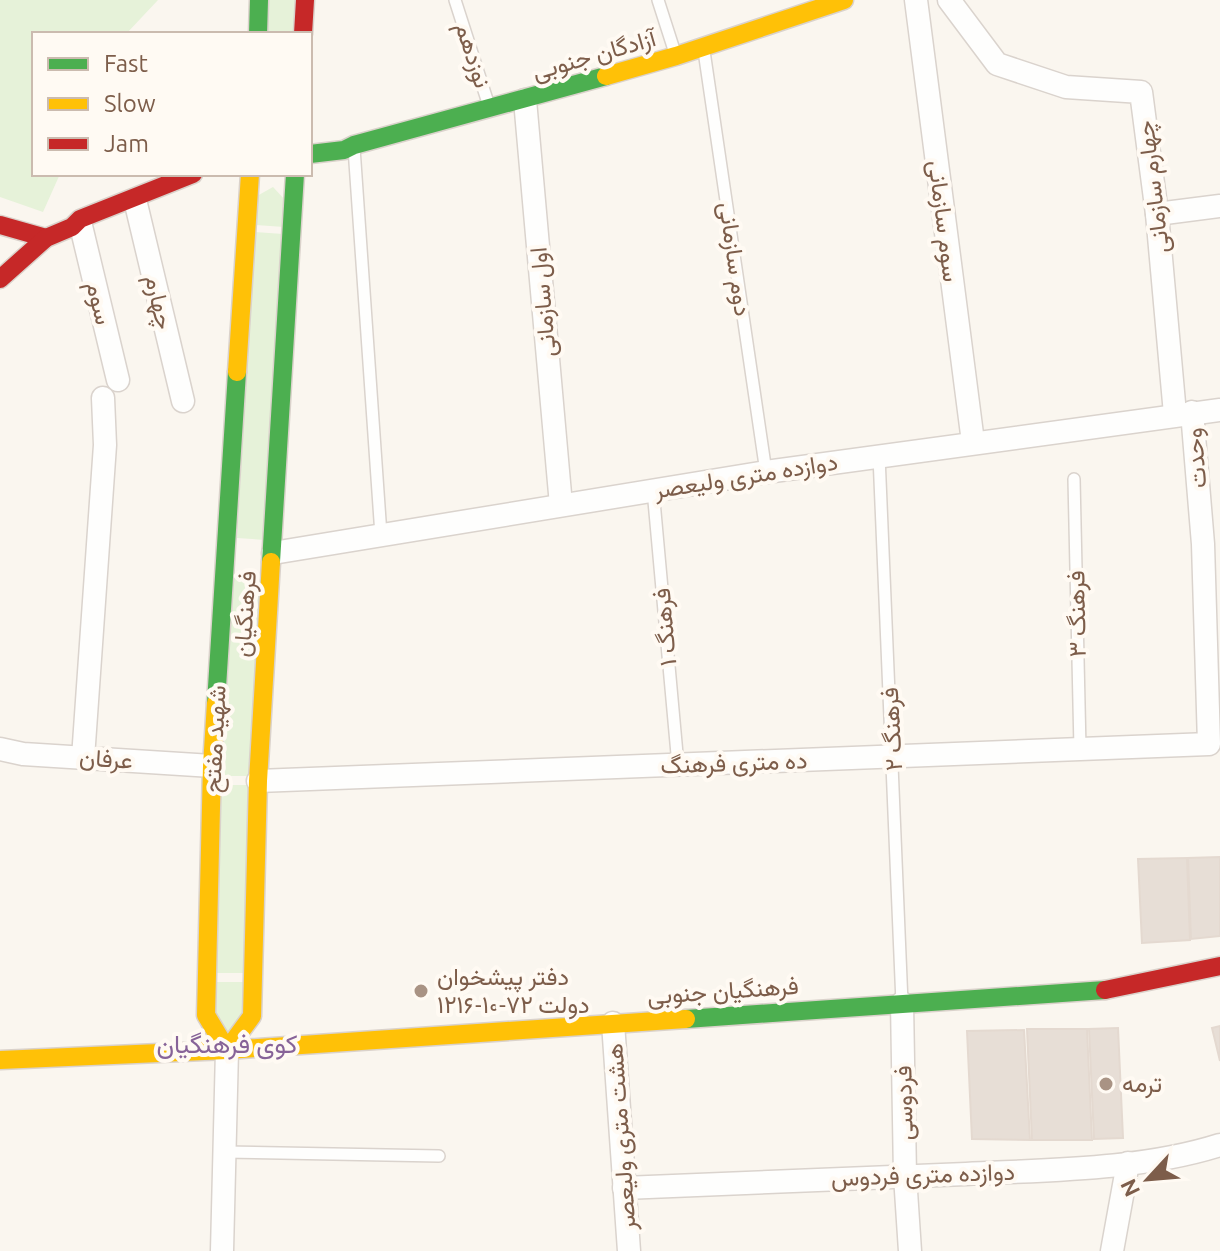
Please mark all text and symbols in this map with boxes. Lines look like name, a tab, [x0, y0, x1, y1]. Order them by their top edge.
street label: نوزدهم	[447, 19, 497, 92]
street label: آزادگان جنوبی	[529, 23, 662, 87]
legend	[32, 32, 312, 176]
text: Fast	[104, 50, 148, 77]
text: Slow	[104, 90, 156, 117]
street label: چهارم سازمانی	[1131, 119, 1177, 255]
text: Jam	[104, 130, 149, 157]
street label: سوم سازمانی	[921, 159, 965, 284]
street label: دوم سازمانی	[711, 200, 757, 318]
street label: اول سازمانی	[524, 246, 563, 358]
street label: چهارم	[137, 272, 179, 332]
street label: سوم	[78, 278, 118, 328]
street label: وحدت	[1179, 427, 1214, 489]
street label: دوازده متری ولیعصر	[651, 448, 840, 505]
street label: فرهنگیان	[228, 570, 263, 658]
street label: فرهنگ ۳	[1062, 570, 1093, 658]
street label: فرهنگ ۱	[648, 587, 683, 667]
street label: شهید مفتح	[198, 684, 235, 794]
street label: فرهنگ ۲	[876, 686, 909, 772]
street label: عرفان	[78, 743, 134, 776]
street label: ده متری فرهنگ	[660, 746, 808, 781]
place label: دفتر پیشخوان دولت ۷۲-۱۰-۱۲۱۶	[437, 963, 590, 1020]
street label: فرهنگیان جنوبی	[646, 972, 800, 1011]
marker: دفتر پیشخوان دولت ۷۲-۱۰-۱۲۱۶	[412, 982, 430, 1000]
district label: کوی فرهنگیان	[156, 1029, 298, 1060]
street label: هشت متری ولیعصر	[600, 1042, 643, 1233]
street label: فردوسی	[889, 1065, 920, 1141]
place label: ترمه	[1122, 1070, 1162, 1099]
marker: ترمه	[1097, 1075, 1115, 1093]
north arrow	[1108, 1139, 1188, 1219]
street label: دوازده متری فردوس	[830, 1158, 1016, 1193]
text: N	[1115, 1175, 1144, 1201]

